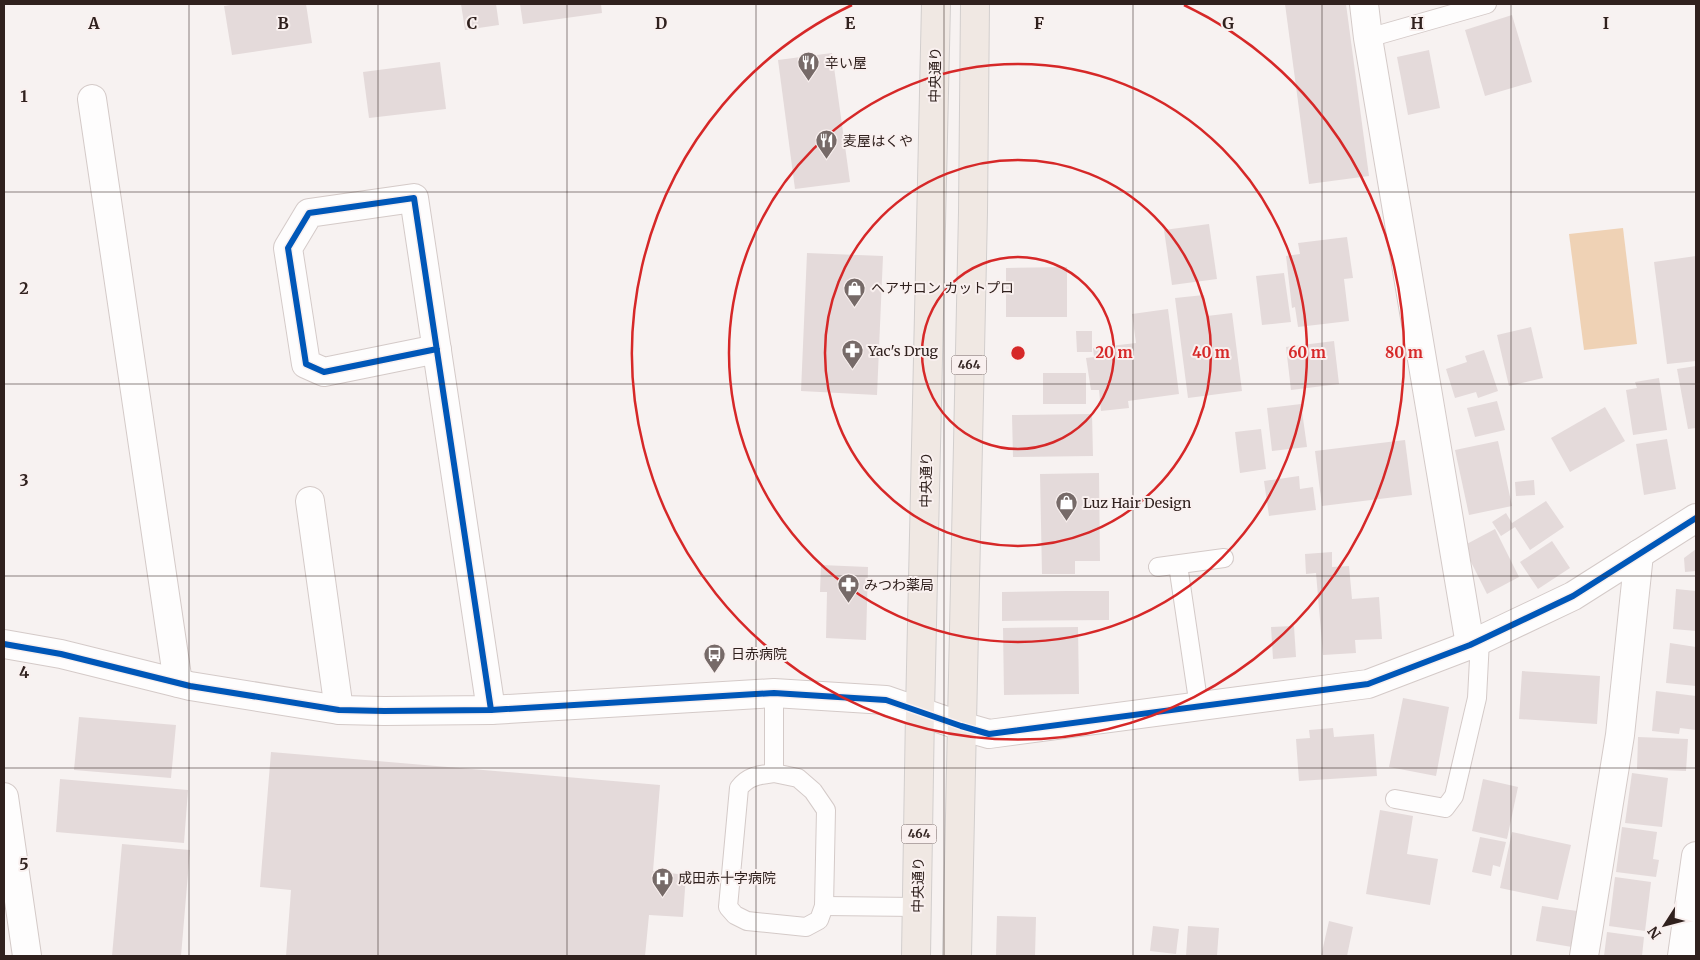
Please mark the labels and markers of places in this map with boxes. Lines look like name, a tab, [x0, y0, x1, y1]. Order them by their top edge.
restaurant icon: 辛い屋	[797, 51, 821, 82]
place label: 辛い屋	[825, 54, 867, 72]
restaurant icon: 麦屋はくや	[815, 129, 839, 160]
place label: 麦屋はくや	[843, 132, 913, 150]
shop icon: ヘアサロン カットプロ	[843, 276, 867, 307]
place label: ヘアサロン カットプロ	[871, 279, 1014, 297]
pharmacy icon: Yac's Drug	[840, 339, 864, 370]
place label: Yac's Drug	[867, 342, 938, 360]
centre of rings	[1009, 344, 1027, 362]
shop icon: Luz Hair Design	[1055, 491, 1079, 522]
place label: Luz Hair Design	[1083, 494, 1191, 512]
pharmacy icon: みつわ薬局	[836, 573, 860, 604]
place label: みつわ薬局	[864, 576, 934, 594]
bus stop icon: 日赤病院	[703, 642, 727, 673]
place label: 日赤病院	[731, 645, 787, 663]
hospital icon: 成田赤十字病院	[650, 866, 674, 897]
place label: 成田赤十字病院	[678, 869, 776, 887]

